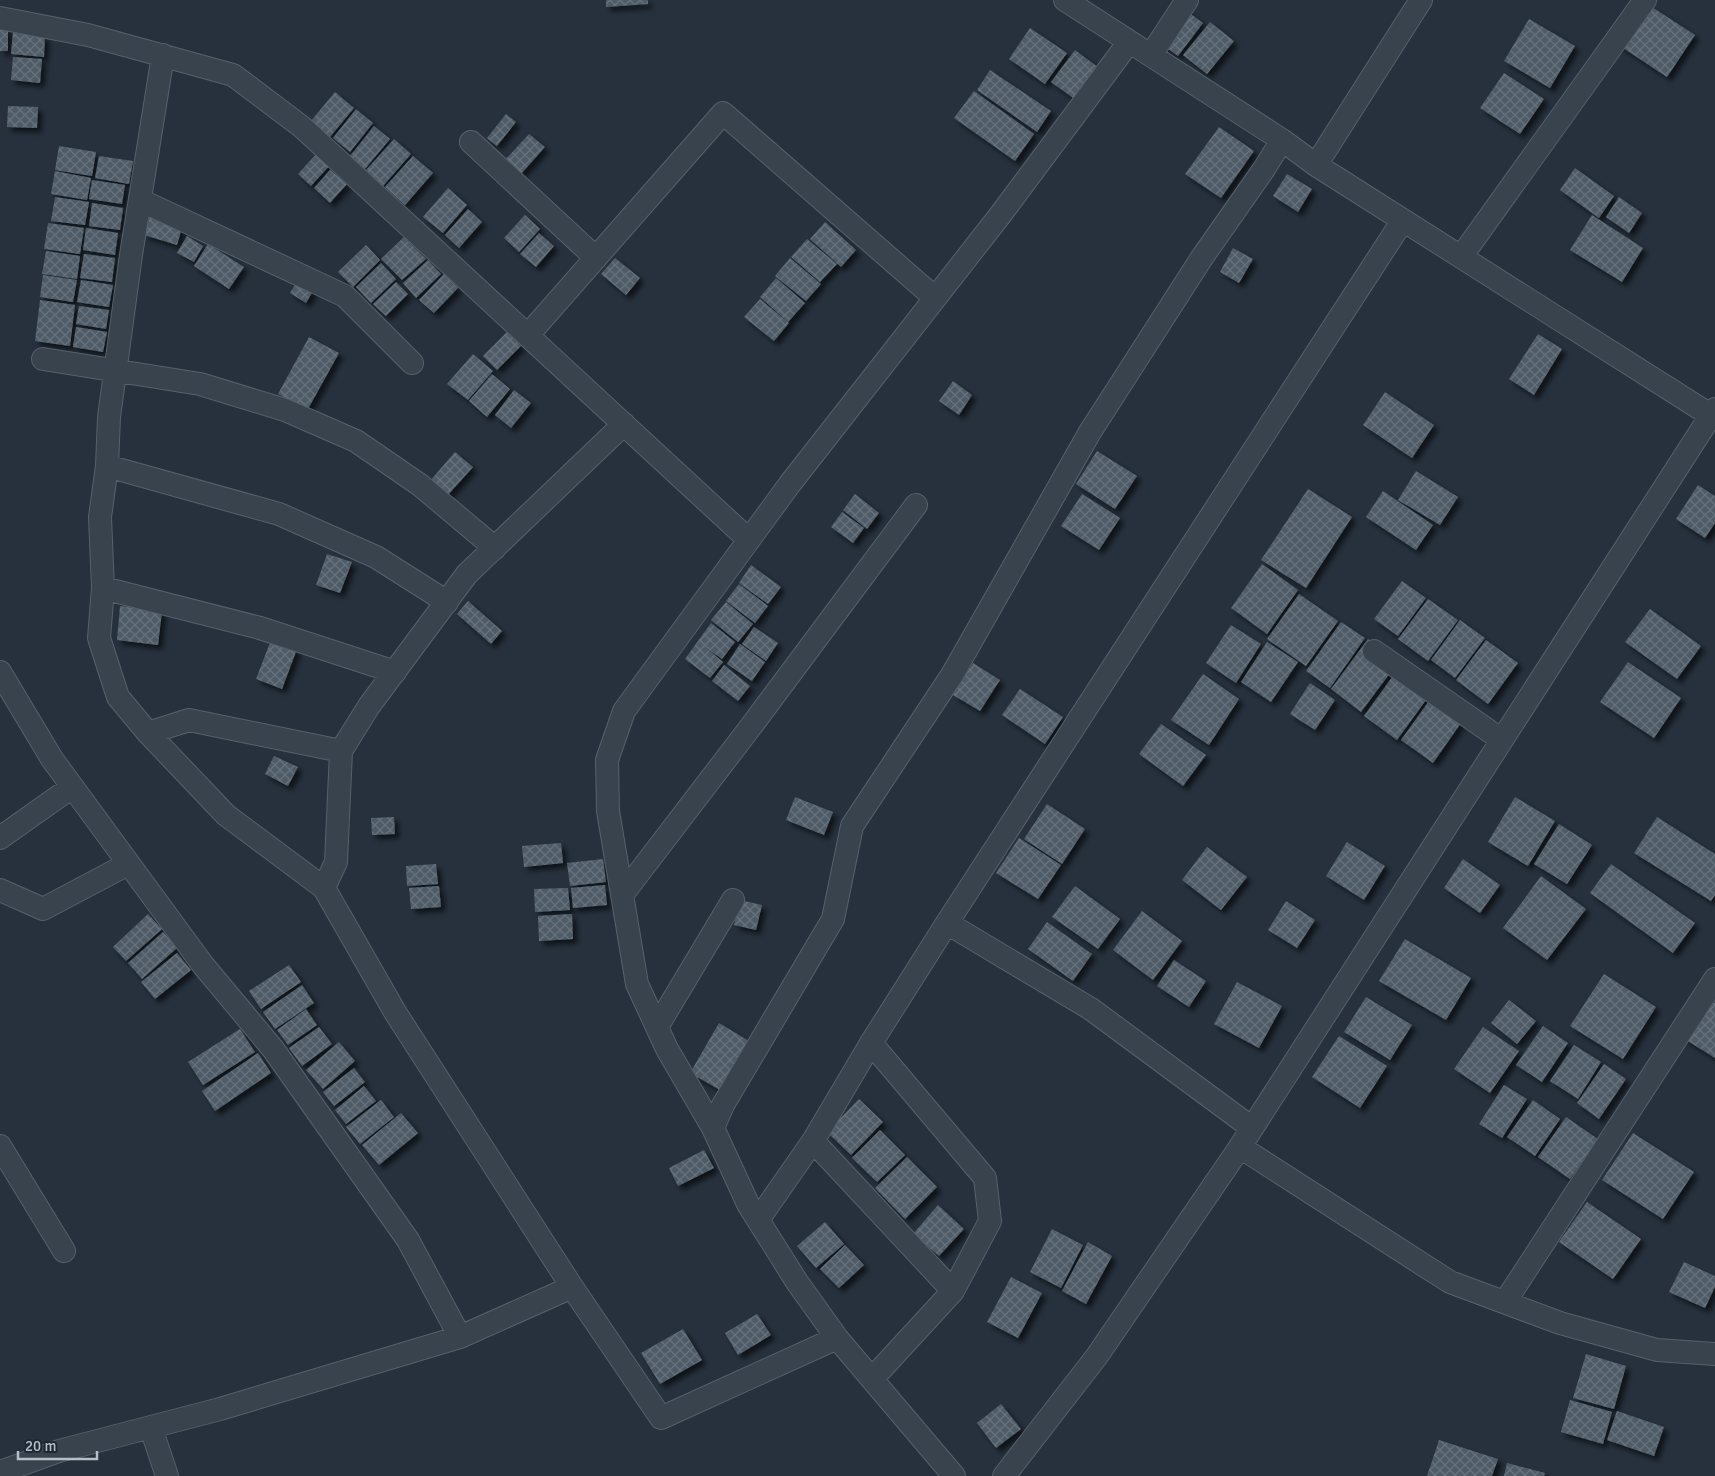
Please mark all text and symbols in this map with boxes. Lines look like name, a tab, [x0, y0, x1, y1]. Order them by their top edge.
scale bar	[18, 1428, 96, 1460]
text: 20 m	[25, 1437, 56, 1455]

